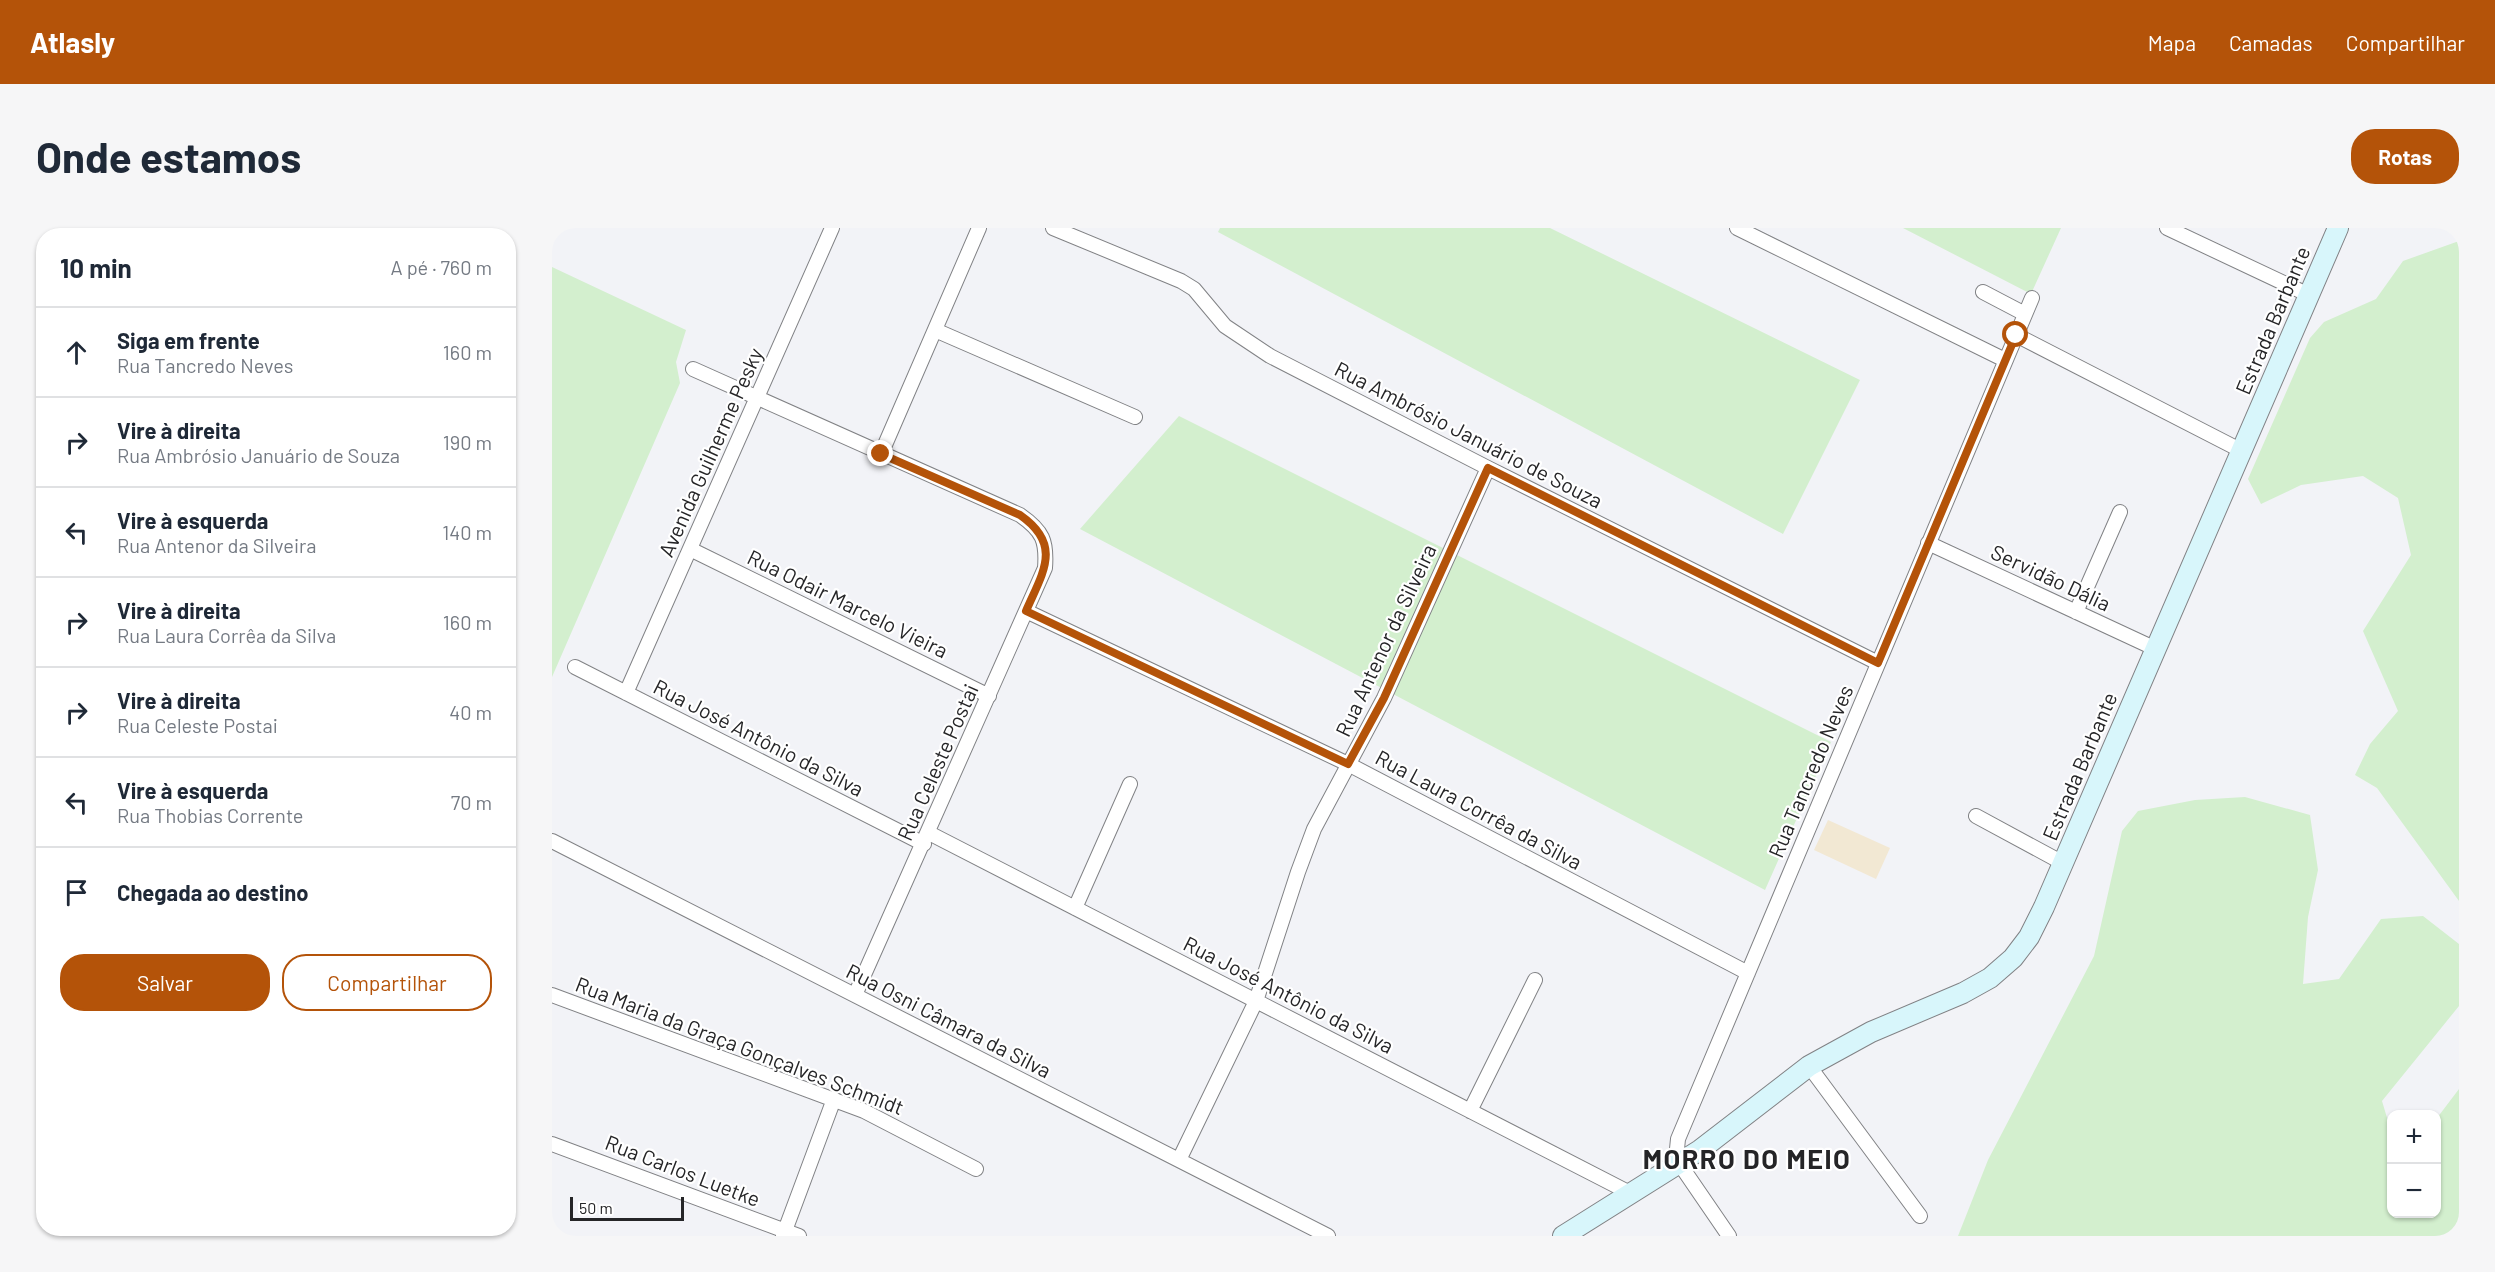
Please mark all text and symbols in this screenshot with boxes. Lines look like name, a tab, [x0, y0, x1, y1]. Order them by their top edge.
text: Atlasly	[30, 25, 115, 59]
text: Mapa	[2148, 30, 2196, 55]
text: Camadas	[2229, 30, 2313, 55]
text: Compartilhar	[2346, 30, 2465, 55]
button: Rotas	[2351, 129, 2459, 184]
text: Onde estamos	[36, 131, 301, 181]
street label: Estrada Barbante	[2230, 242, 2314, 398]
text: 10 min	[60, 252, 132, 283]
text: A pé · 760 m	[391, 255, 492, 279]
route start	[2002, 321, 2028, 347]
text: Siga em frente	[117, 327, 260, 353]
icon: ahead	[60, 336, 93, 369]
text: 160 m	[443, 340, 492, 364]
street label: Avenida Guilherme Pesky	[653, 343, 768, 560]
text: Rua Tancredo Neves	[117, 353, 293, 377]
street label: Rua Ambrósio Januário de Souza	[1331, 355, 1607, 513]
text: Vire à direita	[117, 417, 241, 443]
icon: right	[60, 426, 93, 459]
text: 190 m	[443, 430, 492, 454]
route end	[867, 440, 893, 466]
text: Rua Ambrósio Januário de Souza	[117, 443, 400, 467]
text: Vire à esquerda	[117, 507, 268, 533]
icon: left	[60, 516, 93, 549]
text: 140 m	[442, 520, 492, 544]
text: Rua Antenor da Silveira	[117, 533, 316, 557]
street label: Servidão Dália	[1987, 538, 2115, 616]
street label: Rua Antenor da Silveira	[1329, 540, 1441, 740]
street label: Rua Odair Marcelo Vieira	[744, 544, 952, 662]
text: Vire à direita	[117, 597, 241, 623]
icon: right	[60, 606, 93, 639]
text: 160 m	[443, 610, 492, 634]
text: Rua Laura Corrêa da Silva	[117, 623, 336, 647]
street label: Rua José Antônio da Silva	[650, 673, 868, 801]
street label: Rua Celeste Postai	[891, 680, 983, 844]
street label: Rua Tancredo Neves	[1762, 681, 1858, 861]
text: Vire à direita	[117, 687, 241, 713]
street label: Estrada Barbante	[2037, 688, 2121, 844]
icon: right	[60, 696, 93, 729]
text: 40 m	[449, 700, 492, 724]
text: Rua Celeste Postai	[117, 713, 278, 737]
street label: Rua Laura Corrêa da Silva	[1372, 744, 1586, 874]
text: Vire à esquerda	[117, 777, 268, 803]
icon: left	[60, 786, 93, 819]
text: 70 m	[451, 790, 492, 814]
text: Rua Thobias Corrente	[117, 803, 304, 827]
icon: arrive	[60, 876, 93, 909]
text: Chegada ao destino	[117, 879, 308, 905]
street label: Rua José Antônio da Silva	[1180, 930, 1398, 1058]
button: Salvar	[60, 954, 270, 1011]
button: Compartilhar	[282, 954, 492, 1011]
street label: Rua Osni Câmara da Silva	[842, 957, 1056, 1083]
street label: Rua Maria da Graça Gonçalves Schmidt	[572, 971, 908, 1119]
map controls	[2387, 1110, 2441, 1218]
button: +	[2387, 1110, 2441, 1164]
street label: Rua Carlos Luetke	[602, 1129, 764, 1211]
district label: MORRO DO MEIO	[1643, 1142, 1851, 1174]
button: −	[2387, 1164, 2441, 1218]
scale bar	[570, 1194, 684, 1222]
text: 50 m	[579, 1198, 613, 1217]

